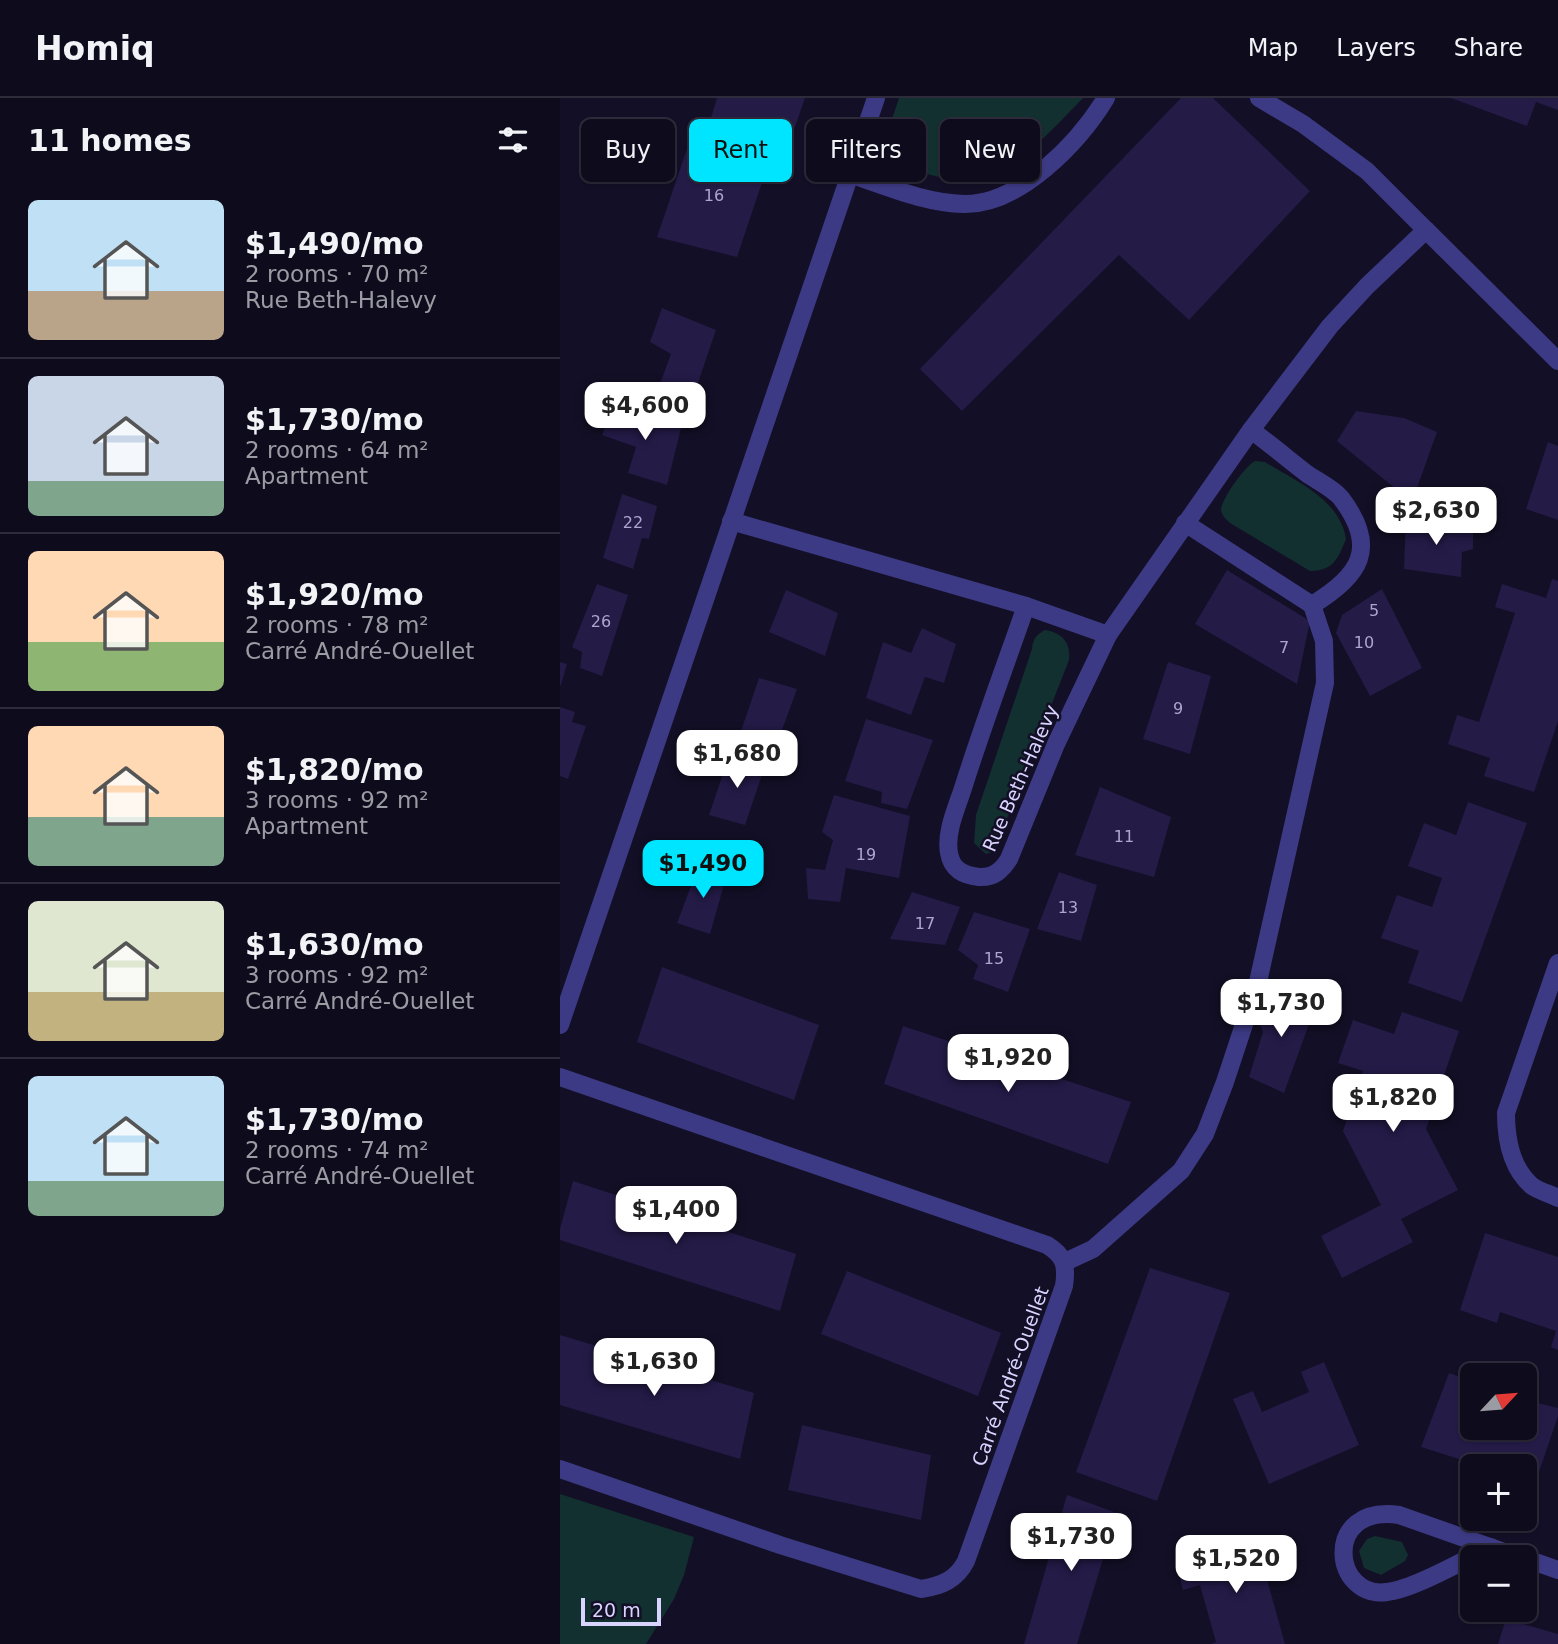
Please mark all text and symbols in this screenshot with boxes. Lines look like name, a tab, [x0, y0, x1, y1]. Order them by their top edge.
text: Homiq	[35, 29, 155, 68]
text: Map	[1248, 34, 1298, 62]
text: Layers	[1336, 34, 1416, 62]
text: Share	[1454, 34, 1523, 62]
chip: Buy	[581, 119, 675, 182]
chip: Rent	[689, 119, 792, 182]
chip: Filters	[806, 119, 926, 182]
chip: New	[940, 119, 1040, 182]
icon: filters	[494, 121, 532, 159]
text: 11 homes	[28, 123, 192, 158]
house number: 16	[704, 186, 724, 205]
text: $1,490/mo	[245, 226, 424, 261]
icon: home	[84, 228, 168, 312]
text: 2 rooms · 70 m²	[245, 261, 429, 287]
text: Rue Beth-Halevy	[245, 287, 437, 313]
pin: $4,600	[588, 382, 702, 442]
text: $4,600	[601, 392, 689, 418]
text: $1,730/mo	[245, 402, 424, 437]
icon: home	[84, 404, 168, 488]
text: 2 rooms · 64 m²	[245, 437, 429, 463]
text: Apartment	[245, 463, 368, 489]
pin: $2,630	[1379, 488, 1493, 547]
text: $2,630	[1392, 497, 1480, 523]
house number: 22	[623, 513, 643, 532]
text: $1,920/mo	[245, 577, 424, 612]
icon: home	[84, 579, 168, 663]
house number: 5	[1369, 601, 1379, 620]
text: 2 rooms · 78 m²	[245, 612, 429, 638]
house number: 26	[591, 612, 611, 631]
house number: 10	[1354, 633, 1374, 652]
text: Carré André-Ouellet	[245, 638, 474, 664]
house number: 7	[1279, 638, 1289, 657]
house number: 9	[1173, 699, 1183, 718]
street label: Rue Beth-Halevy	[978, 701, 1062, 855]
pin: $1,680	[680, 730, 794, 790]
text: $1,680	[693, 740, 781, 766]
text: $1,820/mo	[245, 752, 424, 787]
icon: home	[84, 754, 168, 838]
text: 3 rooms · 92 m²	[245, 787, 429, 813]
text: Apartment	[245, 813, 368, 839]
house number: 11	[1114, 827, 1134, 846]
pin: $1,490	[646, 840, 760, 900]
house number: 19	[856, 845, 876, 864]
text: $1,490	[659, 850, 747, 876]
house number: 13	[1058, 898, 1078, 917]
house number: 17	[915, 914, 935, 933]
text: $1,630/mo	[245, 927, 424, 962]
icon: home	[84, 929, 168, 1013]
house number: 15	[984, 949, 1004, 968]
text: 3 rooms · 92 m²	[245, 962, 429, 988]
pin: $1,730	[1224, 979, 1338, 1039]
text: Carré André-Ouellet	[245, 988, 474, 1014]
text: $1,730	[1237, 989, 1325, 1015]
pin: $1,920	[951, 1034, 1065, 1094]
text: $1,920	[964, 1044, 1052, 1070]
pin: $1,820	[1336, 1074, 1450, 1134]
text: $1,820	[1349, 1084, 1437, 1110]
text: $1,730/mo	[245, 1102, 424, 1137]
icon: home	[84, 1104, 168, 1188]
text: 2 rooms · 74 m²	[245, 1137, 429, 1163]
text: Carré André-Ouellet	[245, 1163, 474, 1189]
pin: $1,400	[619, 1186, 733, 1246]
text: $1,400	[632, 1196, 720, 1222]
street label: Carré André-Ouellet	[967, 1283, 1053, 1469]
pin: $1,630	[597, 1338, 711, 1398]
text: $1,630	[610, 1348, 698, 1374]
north arrow	[1460, 1363, 1536, 1440]
map controls	[1460, 1363, 1537, 1622]
button: +	[1460, 1454, 1537, 1531]
pin: $1,730	[1014, 1514, 1128, 1573]
text: $1,730	[1027, 1523, 1115, 1549]
pin: $1,520	[1179, 1536, 1293, 1595]
text: $1,520	[1192, 1545, 1280, 1571]
button: −	[1460, 1545, 1537, 1622]
scale bar	[581, 1595, 662, 1627]
text: 20 m	[592, 1599, 641, 1621]

